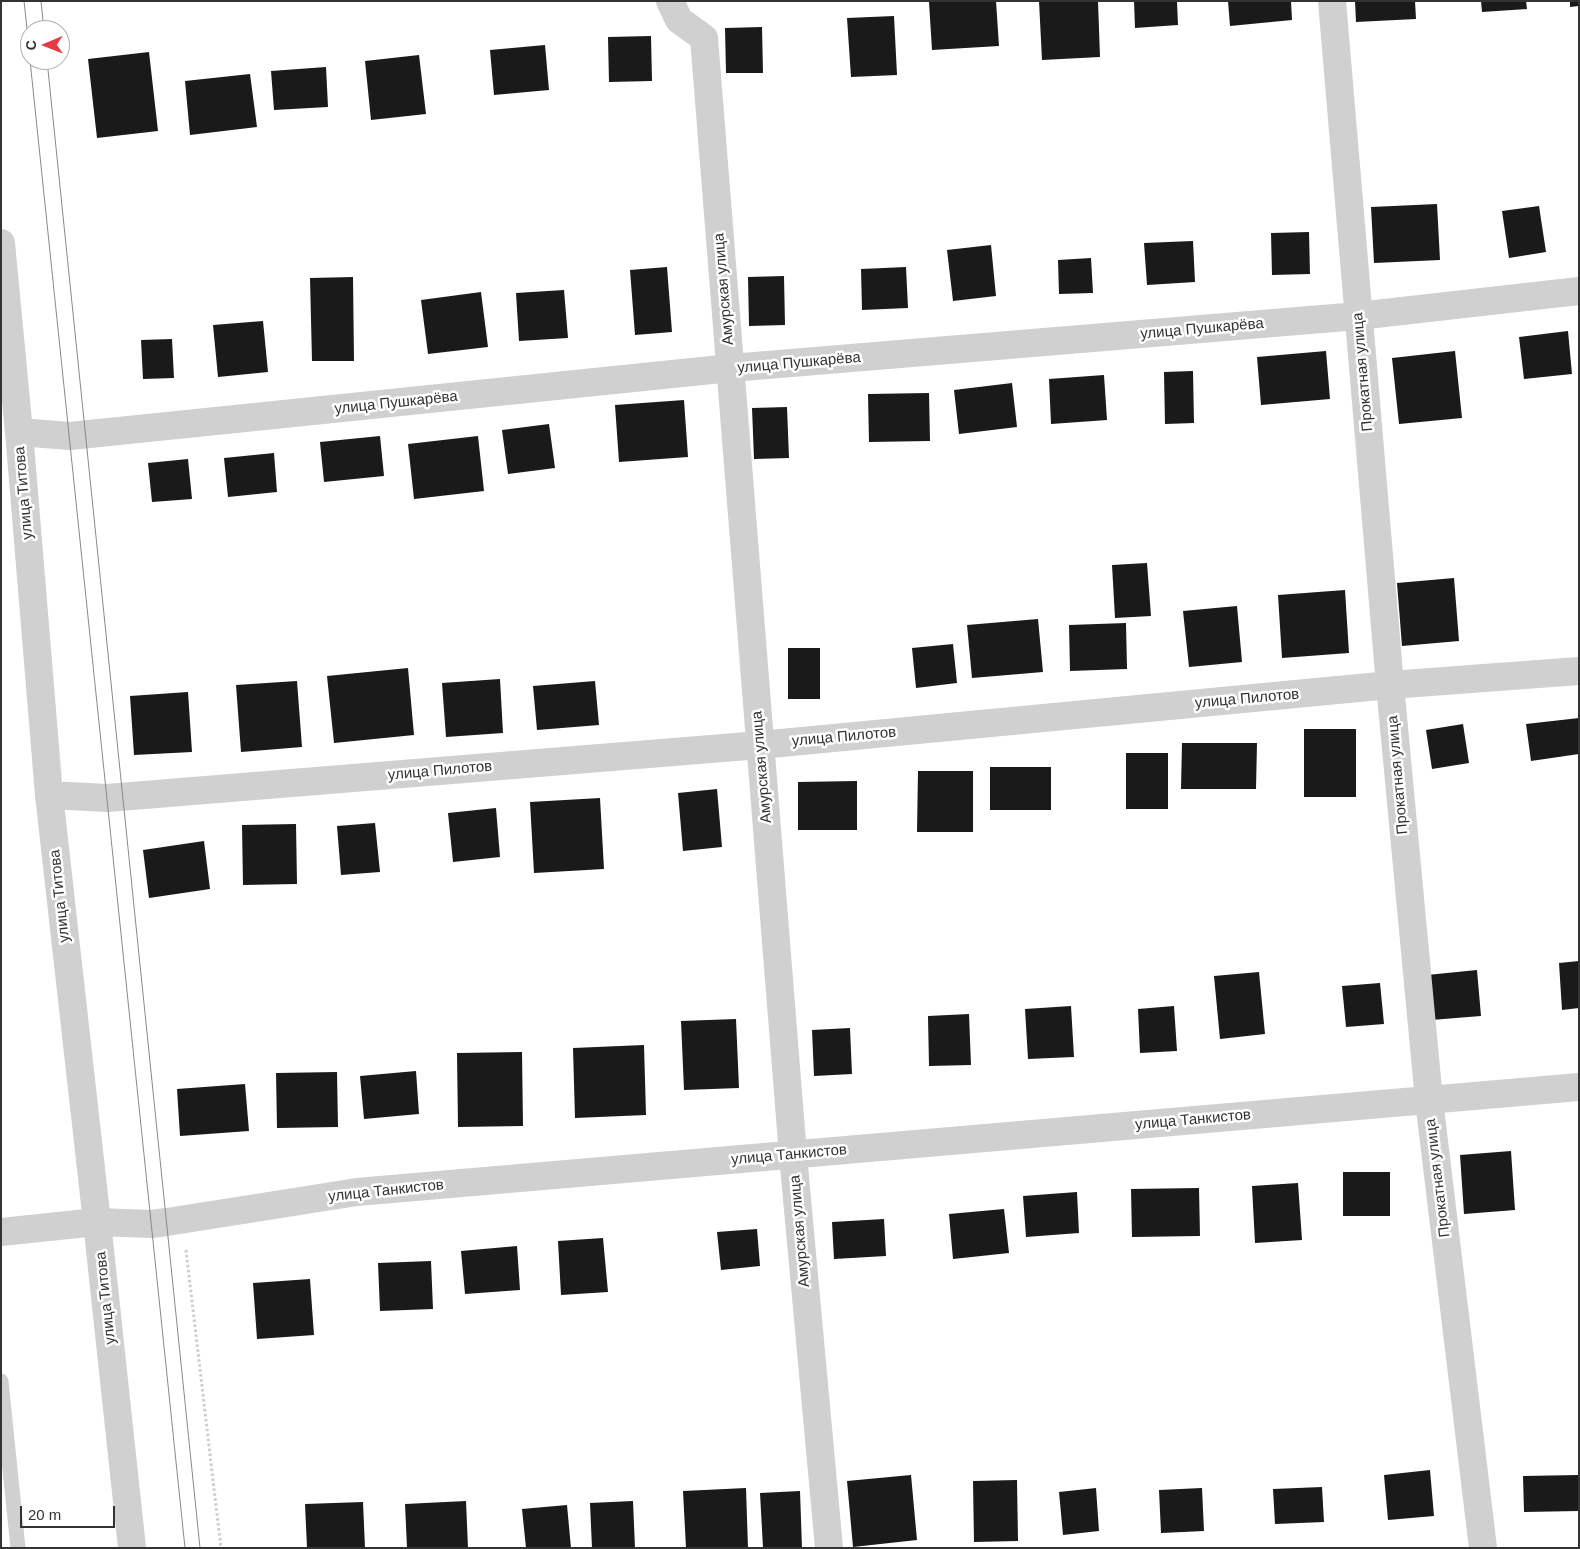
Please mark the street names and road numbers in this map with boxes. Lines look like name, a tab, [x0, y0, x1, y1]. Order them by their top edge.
street label: Амурская улица	[710, 232, 738, 346]
street label: Прокатная улица	[1349, 312, 1377, 432]
street label: улица Пушкарёва	[1140, 315, 1264, 343]
street label: улица Пушкарёва	[737, 349, 861, 377]
street label: улица Пушкарёва	[334, 388, 458, 418]
street label: улица Титова	[11, 446, 37, 540]
street label: улица Пилотов	[1194, 685, 1300, 713]
street label: Амурская улица	[748, 710, 776, 824]
street label: Прокатная улица	[1384, 715, 1412, 835]
street label: улица Пилотов	[791, 723, 897, 751]
street label: улица Пилотов	[387, 757, 493, 785]
street label: улица Титова	[46, 849, 74, 943]
street label: улица Танкистов	[1134, 1106, 1252, 1134]
street label: Прокатная улица	[1422, 1118, 1454, 1238]
street label: улица Танкистов	[730, 1141, 848, 1169]
street label: Амурская улица	[786, 1174, 814, 1288]
street label: улица Танкистов	[327, 1176, 445, 1206]
street label: улица Титова	[92, 1251, 120, 1345]

